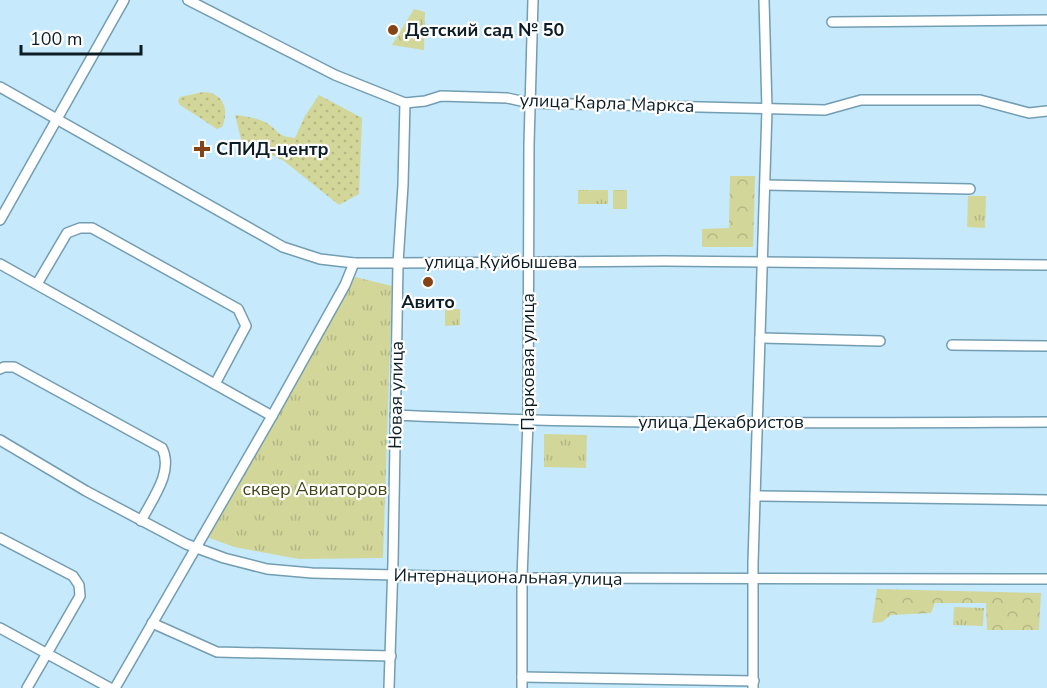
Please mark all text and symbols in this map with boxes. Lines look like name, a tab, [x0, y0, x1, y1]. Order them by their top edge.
scale bar	[21, 18, 141, 56]
place label: Детский сад № 50	[405, 18, 565, 42]
marker: Детский сад № 50	[386, 23, 400, 37]
text: 100 m	[30, 27, 82, 51]
street label: улица Карла Маркса	[519, 88, 695, 118]
place label: СПИД-центр	[216, 137, 329, 161]
marker: СПИД-центр	[193, 140, 211, 158]
street label: улица Куйбышева	[425, 250, 577, 274]
marker: Авито	[421, 275, 435, 289]
place label: Авито	[401, 290, 455, 314]
street label: Парковая улица	[516, 293, 540, 431]
street label: Новая улица	[383, 341, 409, 449]
street label: улица Декабристов	[638, 410, 804, 434]
park label: сквер Авиаторов	[243, 477, 388, 501]
street label: Интернациональная улица	[393, 563, 623, 591]

